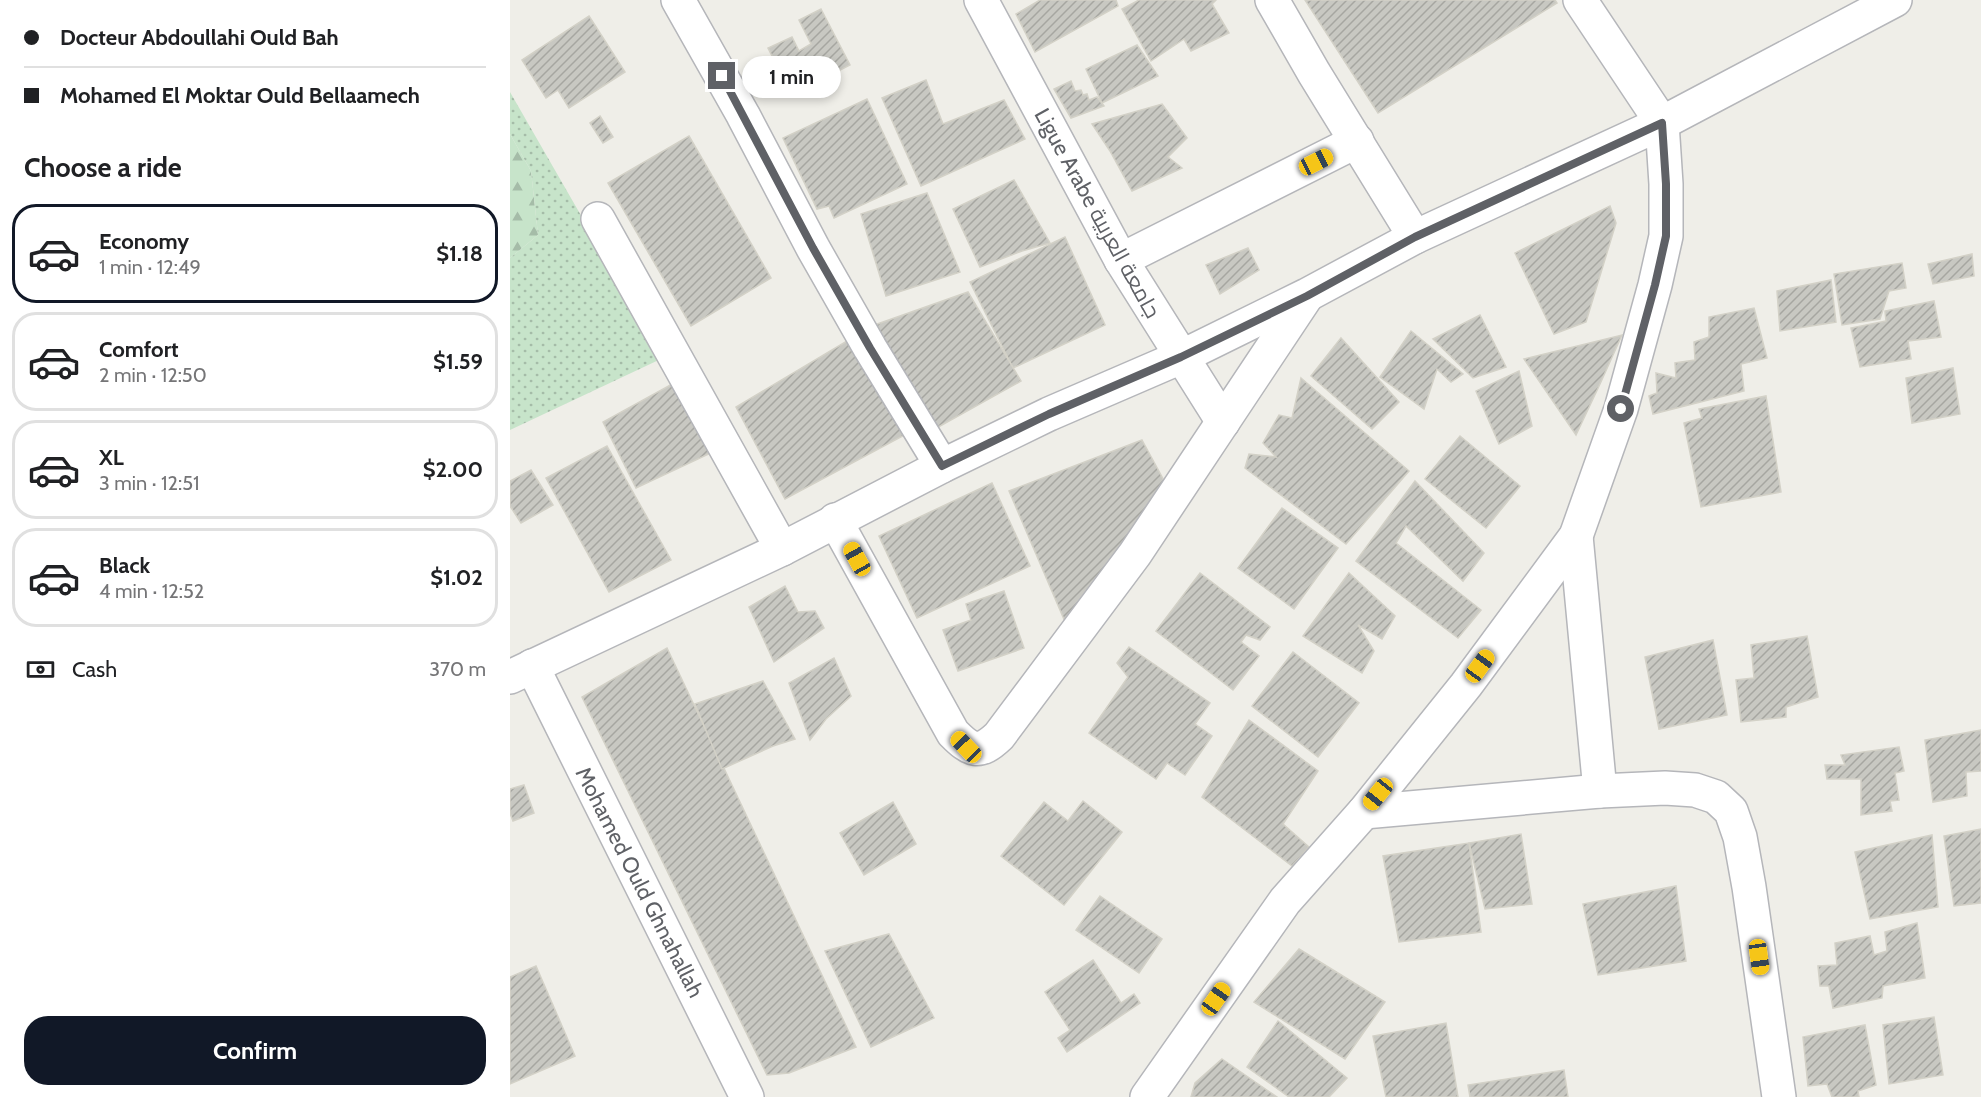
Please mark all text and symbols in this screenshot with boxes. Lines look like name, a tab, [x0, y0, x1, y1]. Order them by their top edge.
text: Docteur Abdoullahi Ould Bah	[60, 24, 339, 51]
callout: 1 min	[743, 55, 842, 97]
route end	[708, 62, 735, 89]
text: 1 min	[769, 65, 814, 89]
text: Mohamed El Moktar Ould Bellaamech	[60, 82, 420, 109]
street label: Ligue Arabe جامعة العربية	[1029, 104, 1167, 323]
car	[1296, 146, 1336, 178]
text: Choose a ride	[24, 151, 182, 184]
icon: car	[27, 227, 81, 281]
text: Economy	[99, 228, 189, 255]
text: $1.18	[436, 240, 483, 267]
text: 1 min · 12:49	[99, 255, 201, 279]
icon: car	[27, 335, 81, 389]
text: Comfort	[99, 336, 178, 363]
text: $1.59	[433, 348, 483, 375]
text: 2 min · 12:50	[99, 363, 207, 387]
route start	[1607, 395, 1634, 422]
icon: car	[27, 443, 81, 497]
text: XL	[99, 444, 124, 471]
text: $2.00	[423, 456, 483, 483]
text: 3 min · 12:51	[99, 471, 200, 495]
car	[840, 539, 874, 579]
icon: car	[27, 551, 81, 605]
text: Black	[99, 552, 150, 579]
text: $1.02	[430, 564, 483, 591]
text: 4 min · 12:52	[99, 579, 204, 603]
car	[1462, 646, 1498, 686]
icon: cash	[24, 653, 57, 686]
text: Cash	[72, 656, 117, 683]
text: 370 m	[429, 657, 486, 681]
car	[947, 728, 985, 766]
street label: Mohamed Ould Ghnahallah	[570, 762, 710, 1002]
car	[1360, 774, 1396, 814]
car	[1748, 938, 1770, 976]
car	[1198, 979, 1234, 1019]
button: Confirm	[24, 1016, 486, 1085]

